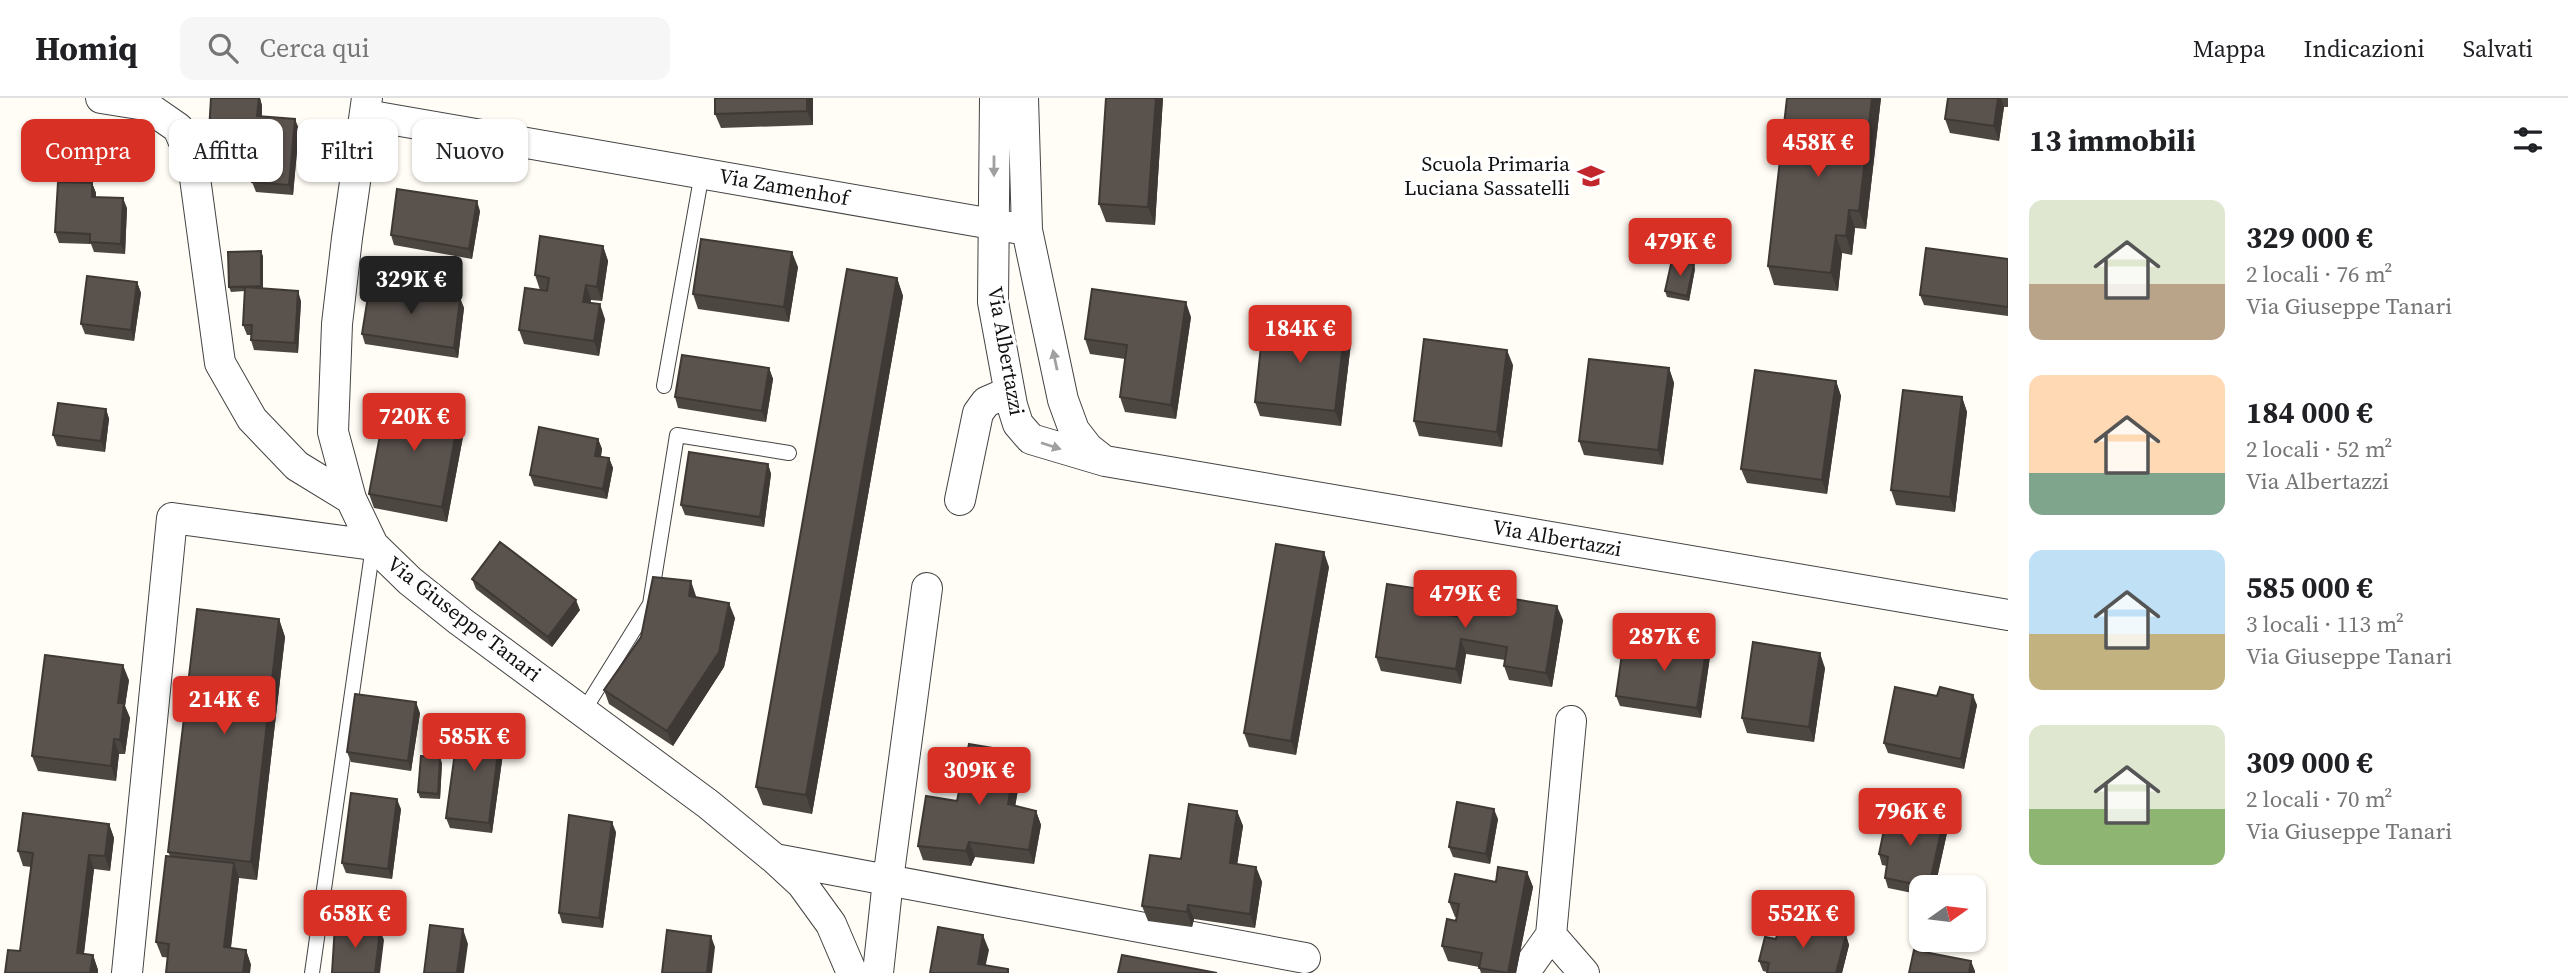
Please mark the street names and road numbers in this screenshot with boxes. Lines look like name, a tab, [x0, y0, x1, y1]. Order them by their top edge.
street label: Via Zamenhof	[717, 161, 853, 212]
street label: Via Albertazzi	[981, 284, 1032, 418]
street label: Via Albertazzi	[1490, 512, 1624, 563]
street label: Via Giuseppe Tanari	[381, 549, 547, 688]

